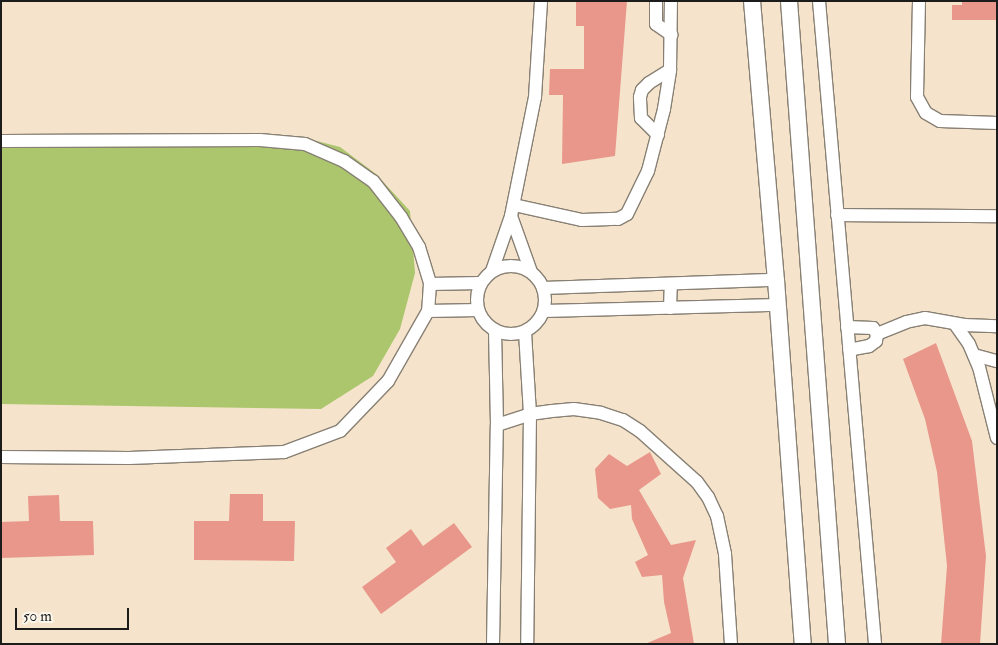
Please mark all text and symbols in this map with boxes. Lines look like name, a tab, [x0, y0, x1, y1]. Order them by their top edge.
scale bar	[18, 598, 131, 630]
text: 50 m	[23, 607, 52, 626]

